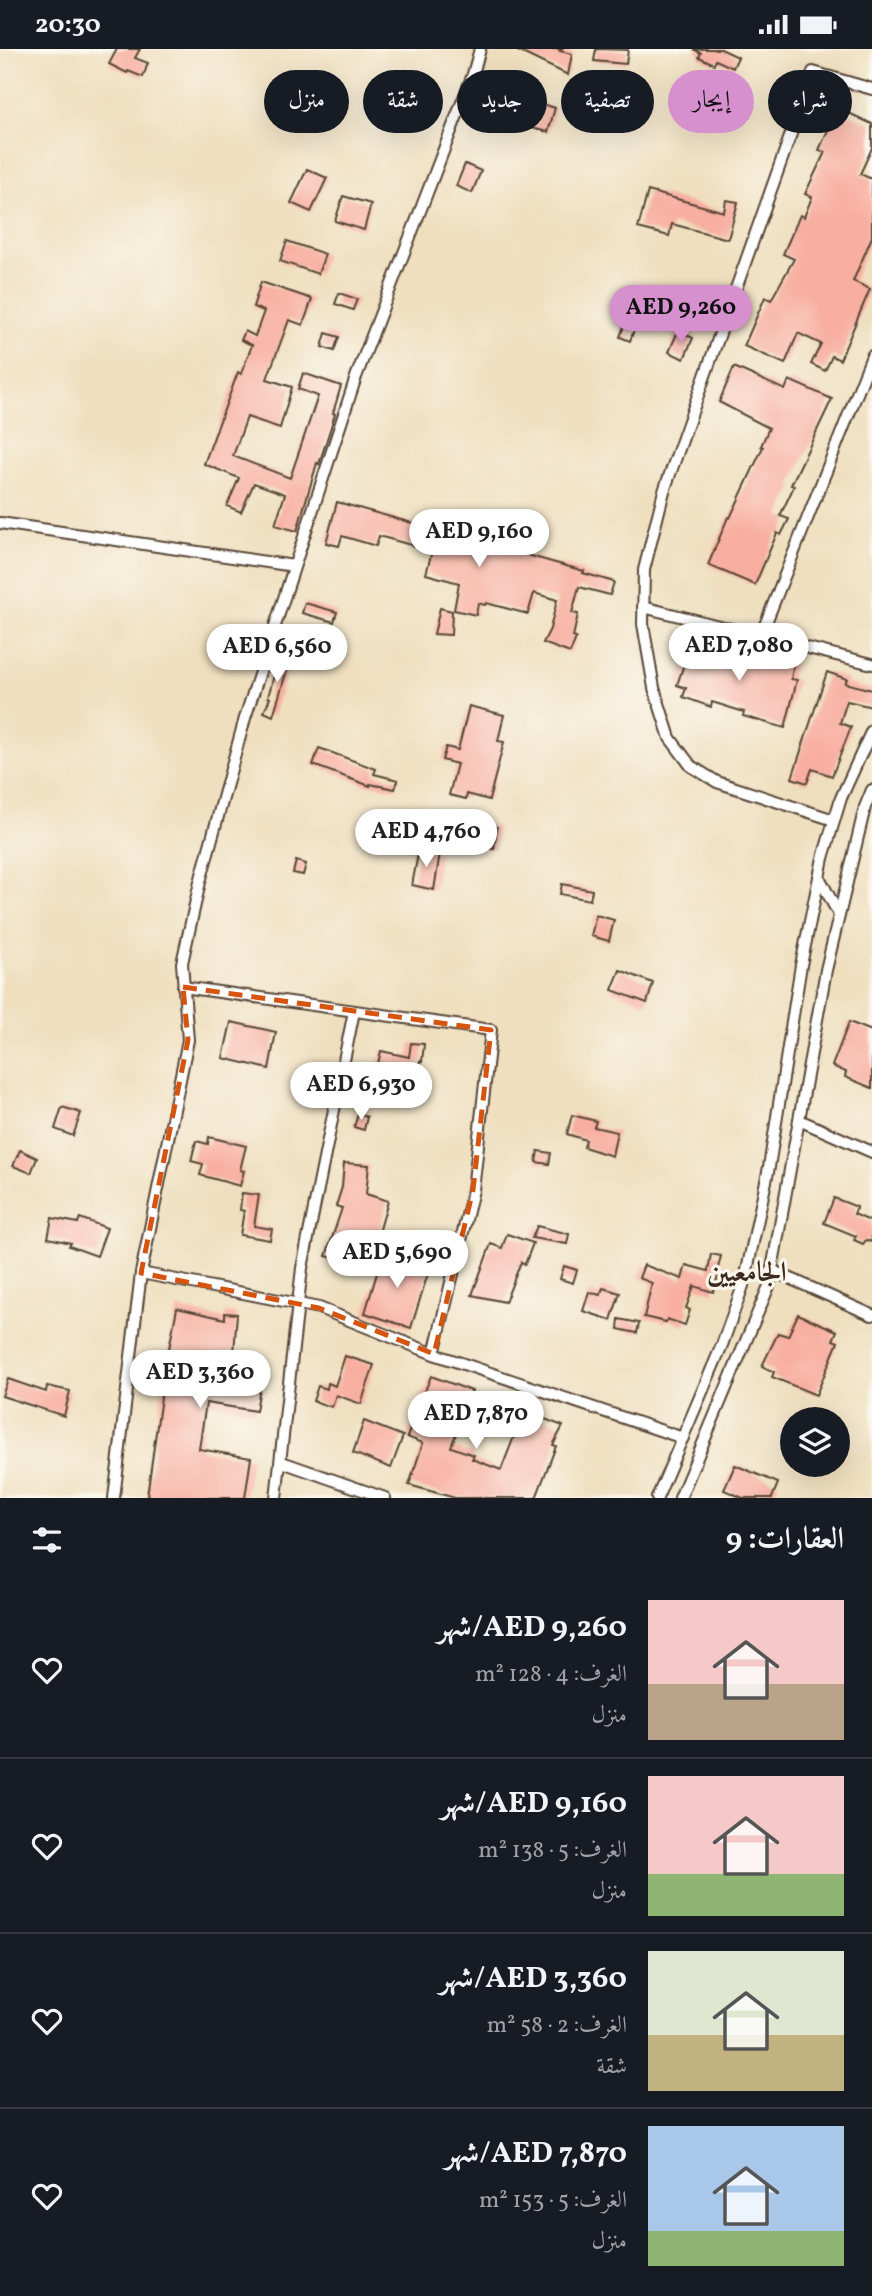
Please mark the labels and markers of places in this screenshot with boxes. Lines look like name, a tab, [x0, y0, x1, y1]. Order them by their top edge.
pin: AED 9,260	[601, 285, 761, 345]
pin: AED 9,160	[399, 510, 559, 569]
pin: AED 7,080	[659, 623, 819, 683]
pin: AED 6,560	[197, 625, 357, 684]
pin: AED 4,760	[346, 809, 506, 869]
pin: AED 6,930	[281, 1063, 441, 1122]
pin: AED 5,690	[317, 1231, 477, 1290]
pin: AED 3,360	[120, 1351, 280, 1410]
pin: AED 7,870	[396, 1391, 556, 1451]

